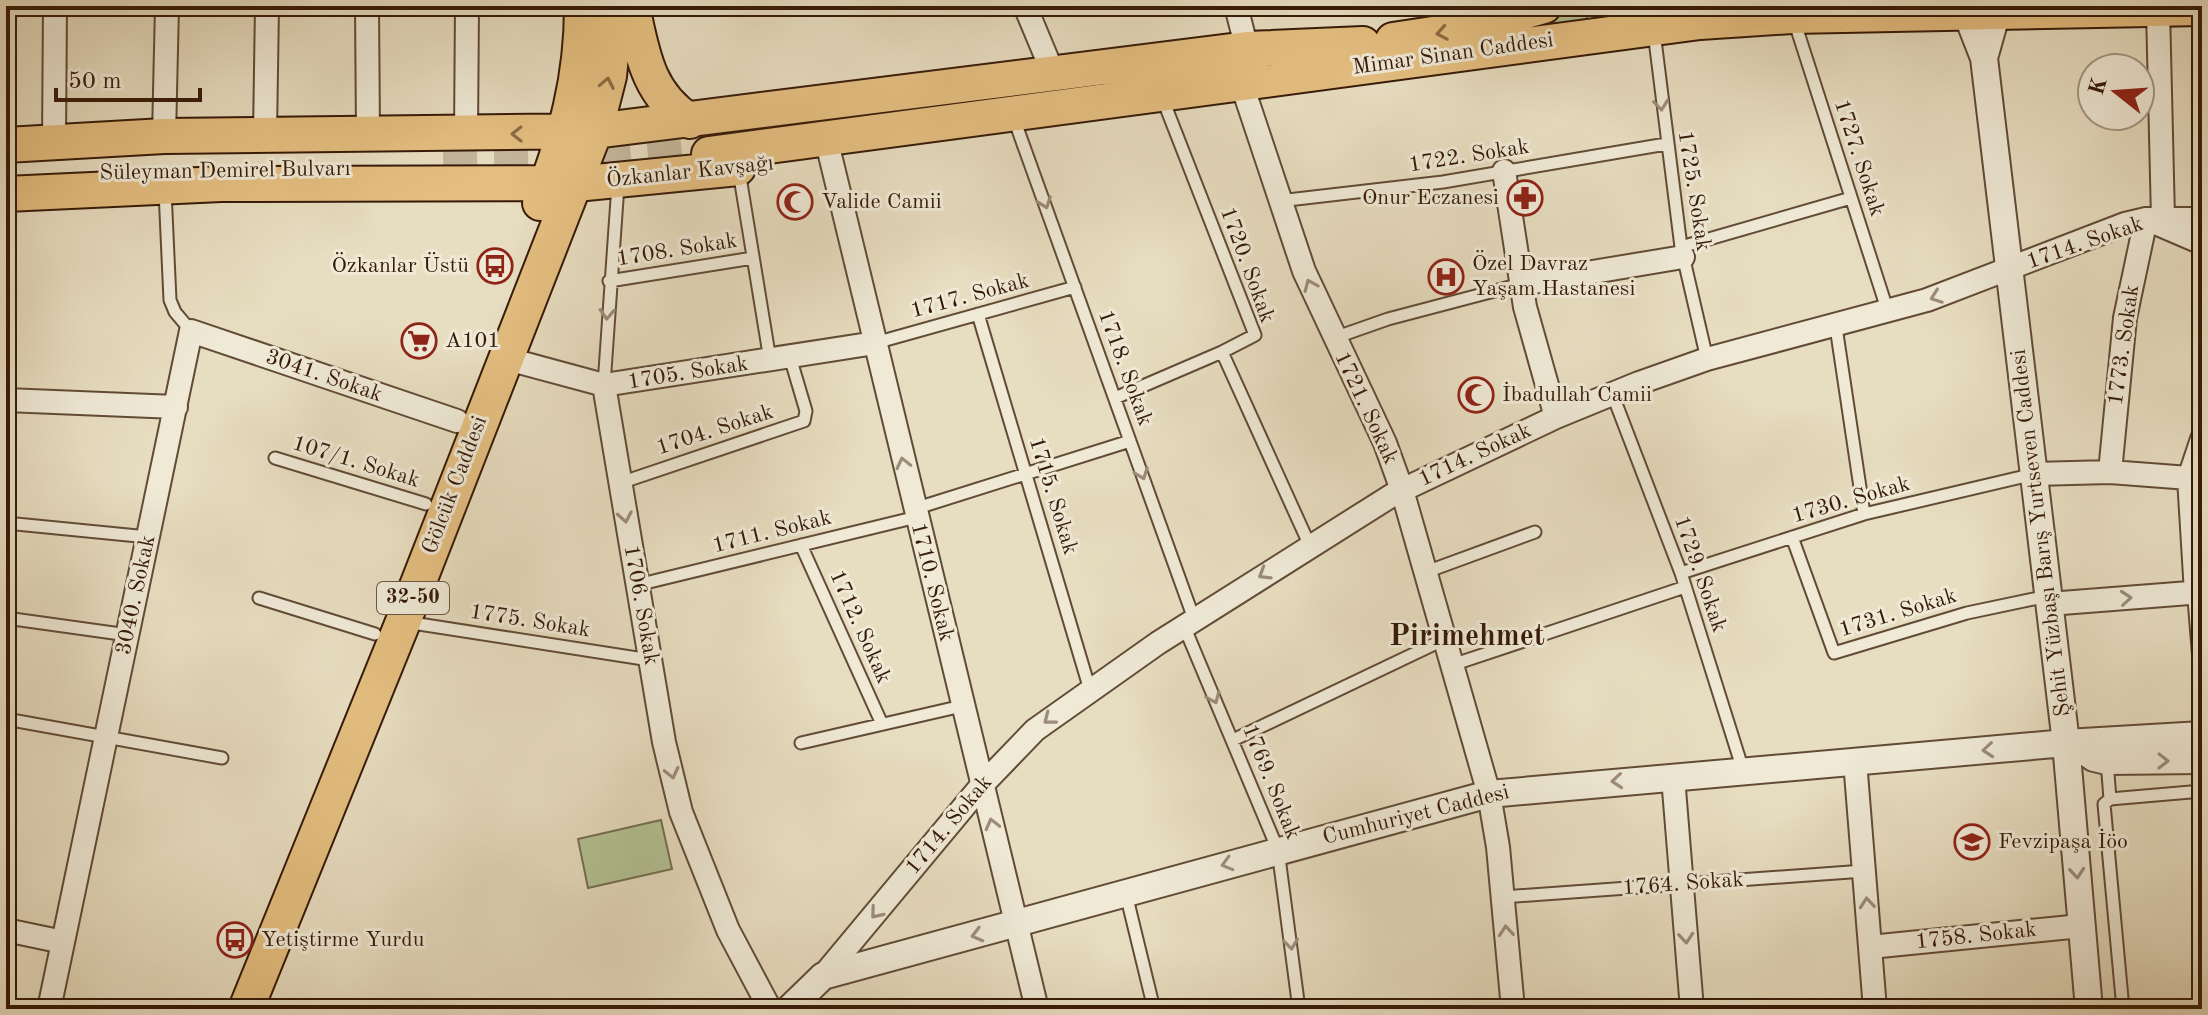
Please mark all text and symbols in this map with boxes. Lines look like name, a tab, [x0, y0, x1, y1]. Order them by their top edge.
one-way arrow	[1435, 23, 1449, 40]
street label: Mimar Sinan Caddesi	[1351, 29, 1555, 79]
scale bar	[56, 52, 200, 102]
north arrow	[2076, 52, 2156, 132]
text: 50 m	[68, 70, 122, 94]
text: K	[2086, 75, 2112, 98]
one-way arrow	[598, 77, 615, 91]
street label: 1727. Sokak	[1830, 97, 1888, 219]
one-way arrow	[1653, 99, 1670, 112]
one-way arrow	[510, 125, 523, 142]
street label: 1725. Sokak	[1674, 129, 1714, 253]
street label: 1722. Sokak	[1407, 136, 1531, 176]
street label: Özkanlar Kavşağı	[605, 149, 775, 192]
street label: Süleyman Demirel Bulvarı	[99, 158, 351, 184]
pharmacy icon: Onur Eczanesi	[1506, 179, 1544, 217]
mosque icon: Valide Camii	[776, 183, 814, 221]
place label: Onur Eczanesi	[1362, 187, 1499, 209]
place label: Valide Camii	[821, 191, 942, 213]
one-way arrow	[1035, 196, 1052, 210]
street label: 1720. Sokak	[1216, 204, 1278, 326]
street label: 1714. Sokak	[2024, 213, 2146, 273]
street label: 1708. Sokak	[615, 230, 739, 270]
bus stop icon: Özkanlar Üstü	[476, 247, 514, 285]
place label: Özel Davraz Yaşam Hastanesi	[1472, 250, 1635, 300]
place label: Özkanlar Üstü	[332, 252, 469, 277]
hospital icon: Özel Davraz Yaşam Hastanesi	[1427, 258, 1465, 296]
street label: 1717. Sokak	[908, 270, 1032, 322]
one-way arrow	[1303, 279, 1320, 293]
street label: 1773. Sokak	[2105, 283, 2143, 407]
one-way arrow	[1930, 287, 1944, 304]
street label: 1718. Sokak	[1094, 307, 1156, 429]
one-way arrow	[599, 308, 616, 321]
supermarket icon: A101	[400, 322, 438, 360]
place label: A101	[445, 330, 500, 352]
street label: 3041. Sokak	[263, 346, 385, 406]
street label: 1721. Sokak	[1330, 348, 1402, 468]
street label: Şehit Yüzbaşı Barış Yurtseven Caddesi	[2008, 348, 2074, 718]
street label: 1705. Sokak	[626, 353, 750, 393]
mosque icon: İbadullah Camii	[1457, 376, 1495, 414]
place label: İbadullah Camii	[1502, 381, 1652, 406]
street label: 1704. Sokak	[654, 401, 776, 459]
street label: Gölcük Caddesi	[419, 413, 491, 557]
street label: 1714. Sokak	[1415, 419, 1535, 491]
street label: 107/1. Sokak	[290, 432, 422, 492]
street label: 1715. Sokak	[1025, 435, 1081, 557]
one-way arrow	[896, 457, 913, 471]
one-way arrow	[1132, 467, 1149, 481]
street label: 1730. Sokak	[1789, 473, 1913, 527]
street label: 1711. Sokak	[710, 507, 834, 557]
one-way arrow	[616, 510, 633, 524]
street label: 1729. Sokak	[1670, 513, 1730, 635]
street label: 1710. Sokak	[907, 520, 957, 644]
street label: 3040. Sokak	[113, 533, 159, 657]
street label: 1706. Sokak	[620, 543, 662, 667]
one-way arrow	[1258, 565, 1273, 580]
street label: 1712. Sokak	[825, 567, 895, 687]
road number: 32-50	[377, 582, 449, 614]
street label: 1731. Sokak	[1837, 585, 1959, 641]
one-way arrow	[2120, 590, 2133, 607]
street label: 1775. Sokak	[468, 601, 592, 641]
district label: Pirimehmet	[1389, 622, 1545, 652]
one-way arrow	[1205, 689, 1221, 704]
one-way arrow	[1043, 710, 1058, 724]
street label: 1769. Sokak	[1238, 721, 1304, 843]
one-way arrow	[1981, 741, 1994, 758]
one-way arrow	[2157, 752, 2170, 770]
one-way arrow	[663, 765, 680, 779]
street label: 1714. Sokak	[901, 771, 997, 879]
one-way arrow	[1610, 773, 1623, 790]
street label: Cumhuriyet Caddesi	[1320, 781, 1512, 849]
one-way arrow	[984, 818, 1001, 832]
school or university icon: Fevzipaşa İöo	[1953, 823, 1991, 861]
place label: Fevzipaşa İöo	[1998, 828, 2128, 853]
one-way arrow	[1221, 855, 1235, 871]
one-way arrow	[2068, 867, 2085, 880]
street label: 1764. Sokak	[1622, 869, 1744, 899]
one-way arrow	[1858, 896, 1875, 909]
one-way arrow	[871, 904, 886, 918]
street label: 1758. Sokak	[1914, 919, 2038, 953]
bus stop icon: Yetiştirme Yurdu	[216, 921, 254, 959]
one-way arrow	[1498, 924, 1515, 937]
one-way arrow	[971, 926, 984, 942]
place label: Yetiştirme Yurdu	[261, 929, 425, 951]
one-way arrow	[1678, 932, 1695, 945]
one-way arrow	[1282, 937, 1299, 951]

